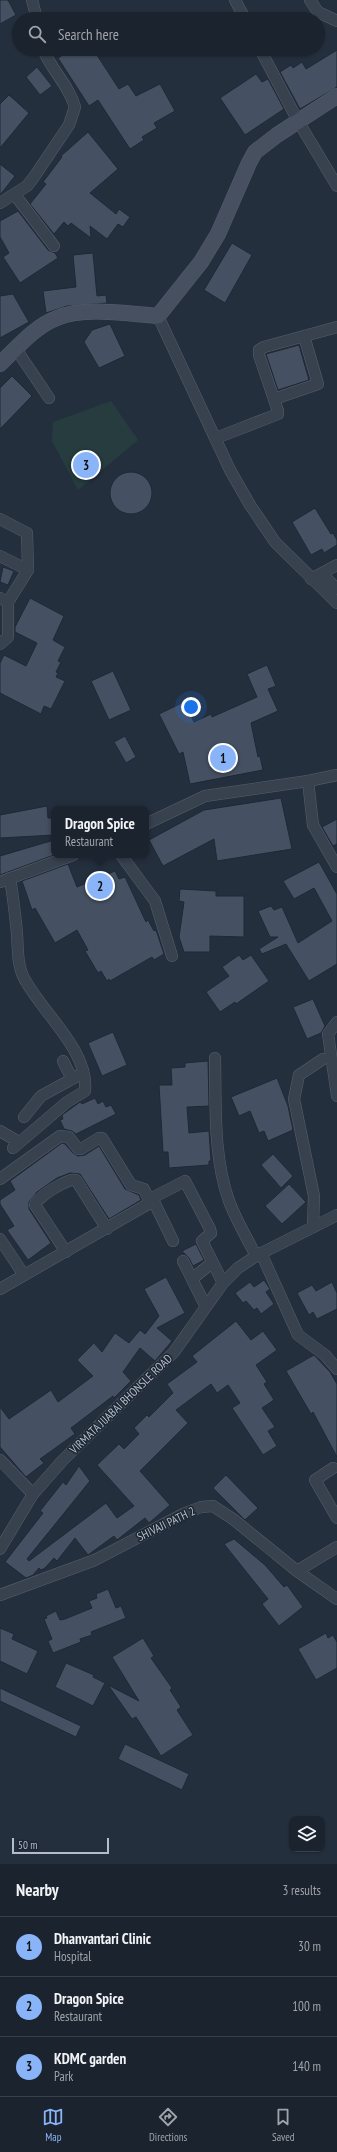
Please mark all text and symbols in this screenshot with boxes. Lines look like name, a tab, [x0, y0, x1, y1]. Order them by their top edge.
search box	[12, 12, 325, 56]
icon: search	[26, 23, 48, 45]
text: Search here	[58, 25, 119, 44]
pin: 3	[73, 450, 99, 480]
your location	[181, 697, 201, 717]
pin: 1	[210, 743, 236, 773]
popup	[51, 806, 149, 858]
text: Dragon Spice	[65, 814, 135, 833]
text: Restaurant	[65, 833, 113, 850]
pin: 2	[87, 871, 113, 901]
street label: VIRMATA JIJABAI BHONSLE ROAD	[65, 1351, 175, 1457]
street label: SHIVAJI PATH 2	[134, 1503, 197, 1544]
map controls	[289, 1816, 325, 1852]
button: layers	[289, 1816, 325, 1852]
scale bar	[12, 1836, 109, 1855]
text: 50 m	[18, 1838, 37, 1852]
text: Nearby	[16, 1879, 59, 1901]
text: 3 results	[282, 1882, 321, 1899]
text: Dhanvantari Clinic	[54, 1929, 151, 1948]
text: 1	[26, 1938, 32, 1955]
text: 30 m	[298, 1938, 321, 1955]
text: Hospital	[54, 1948, 91, 1965]
text: Dragon Spice	[54, 1989, 124, 2008]
text: 2	[26, 1998, 32, 2015]
text: 100 m	[292, 1998, 321, 2015]
text: Restaurant	[54, 2008, 102, 2025]
text: KDMC garden	[54, 2049, 126, 2068]
text: 3	[26, 2058, 32, 2075]
text: 140 m	[292, 2058, 321, 2075]
text: Park	[54, 2068, 73, 2085]
tab: Map	[42, 2106, 64, 2144]
tab: Directions	[149, 2106, 187, 2144]
tab: Saved	[272, 2106, 295, 2144]

